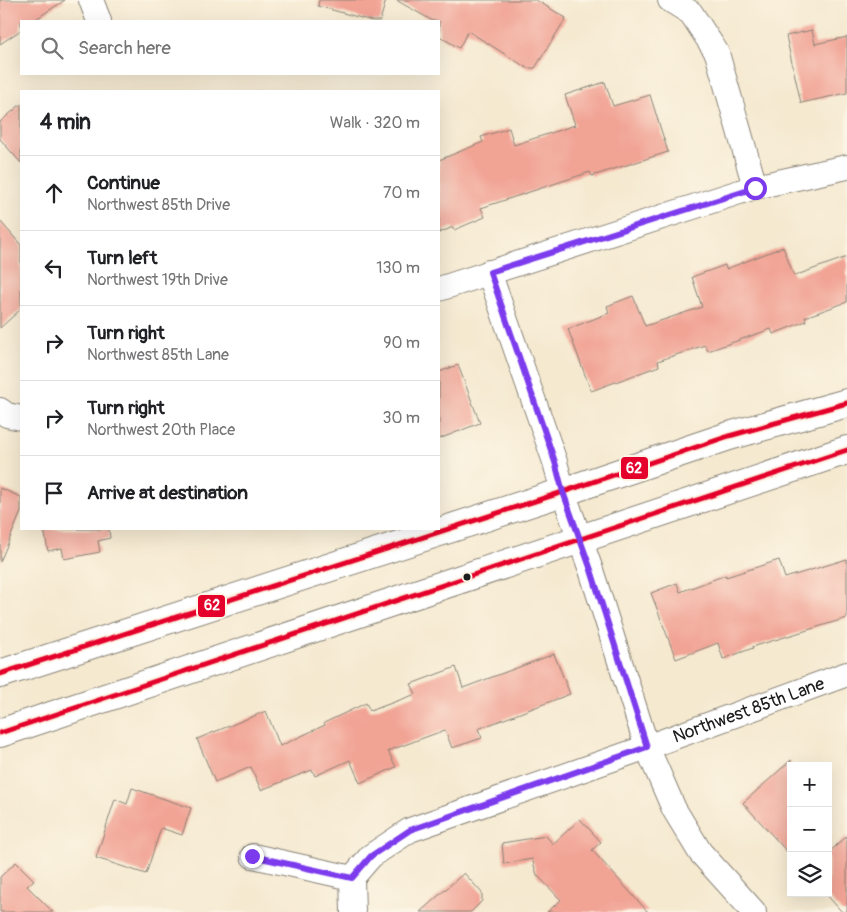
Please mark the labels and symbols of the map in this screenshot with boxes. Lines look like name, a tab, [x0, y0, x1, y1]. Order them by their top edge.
route start	[744, 177, 767, 200]
line badge: 62	[620, 456, 649, 480]
text: 62	[626, 460, 642, 477]
unlabelled marker	[462, 572, 472, 582]
line badge: 62	[197, 594, 226, 618]
text: 62	[204, 597, 220, 614]
street label: Northwest 85th Lane	[670, 672, 828, 749]
route end	[241, 845, 264, 868]

